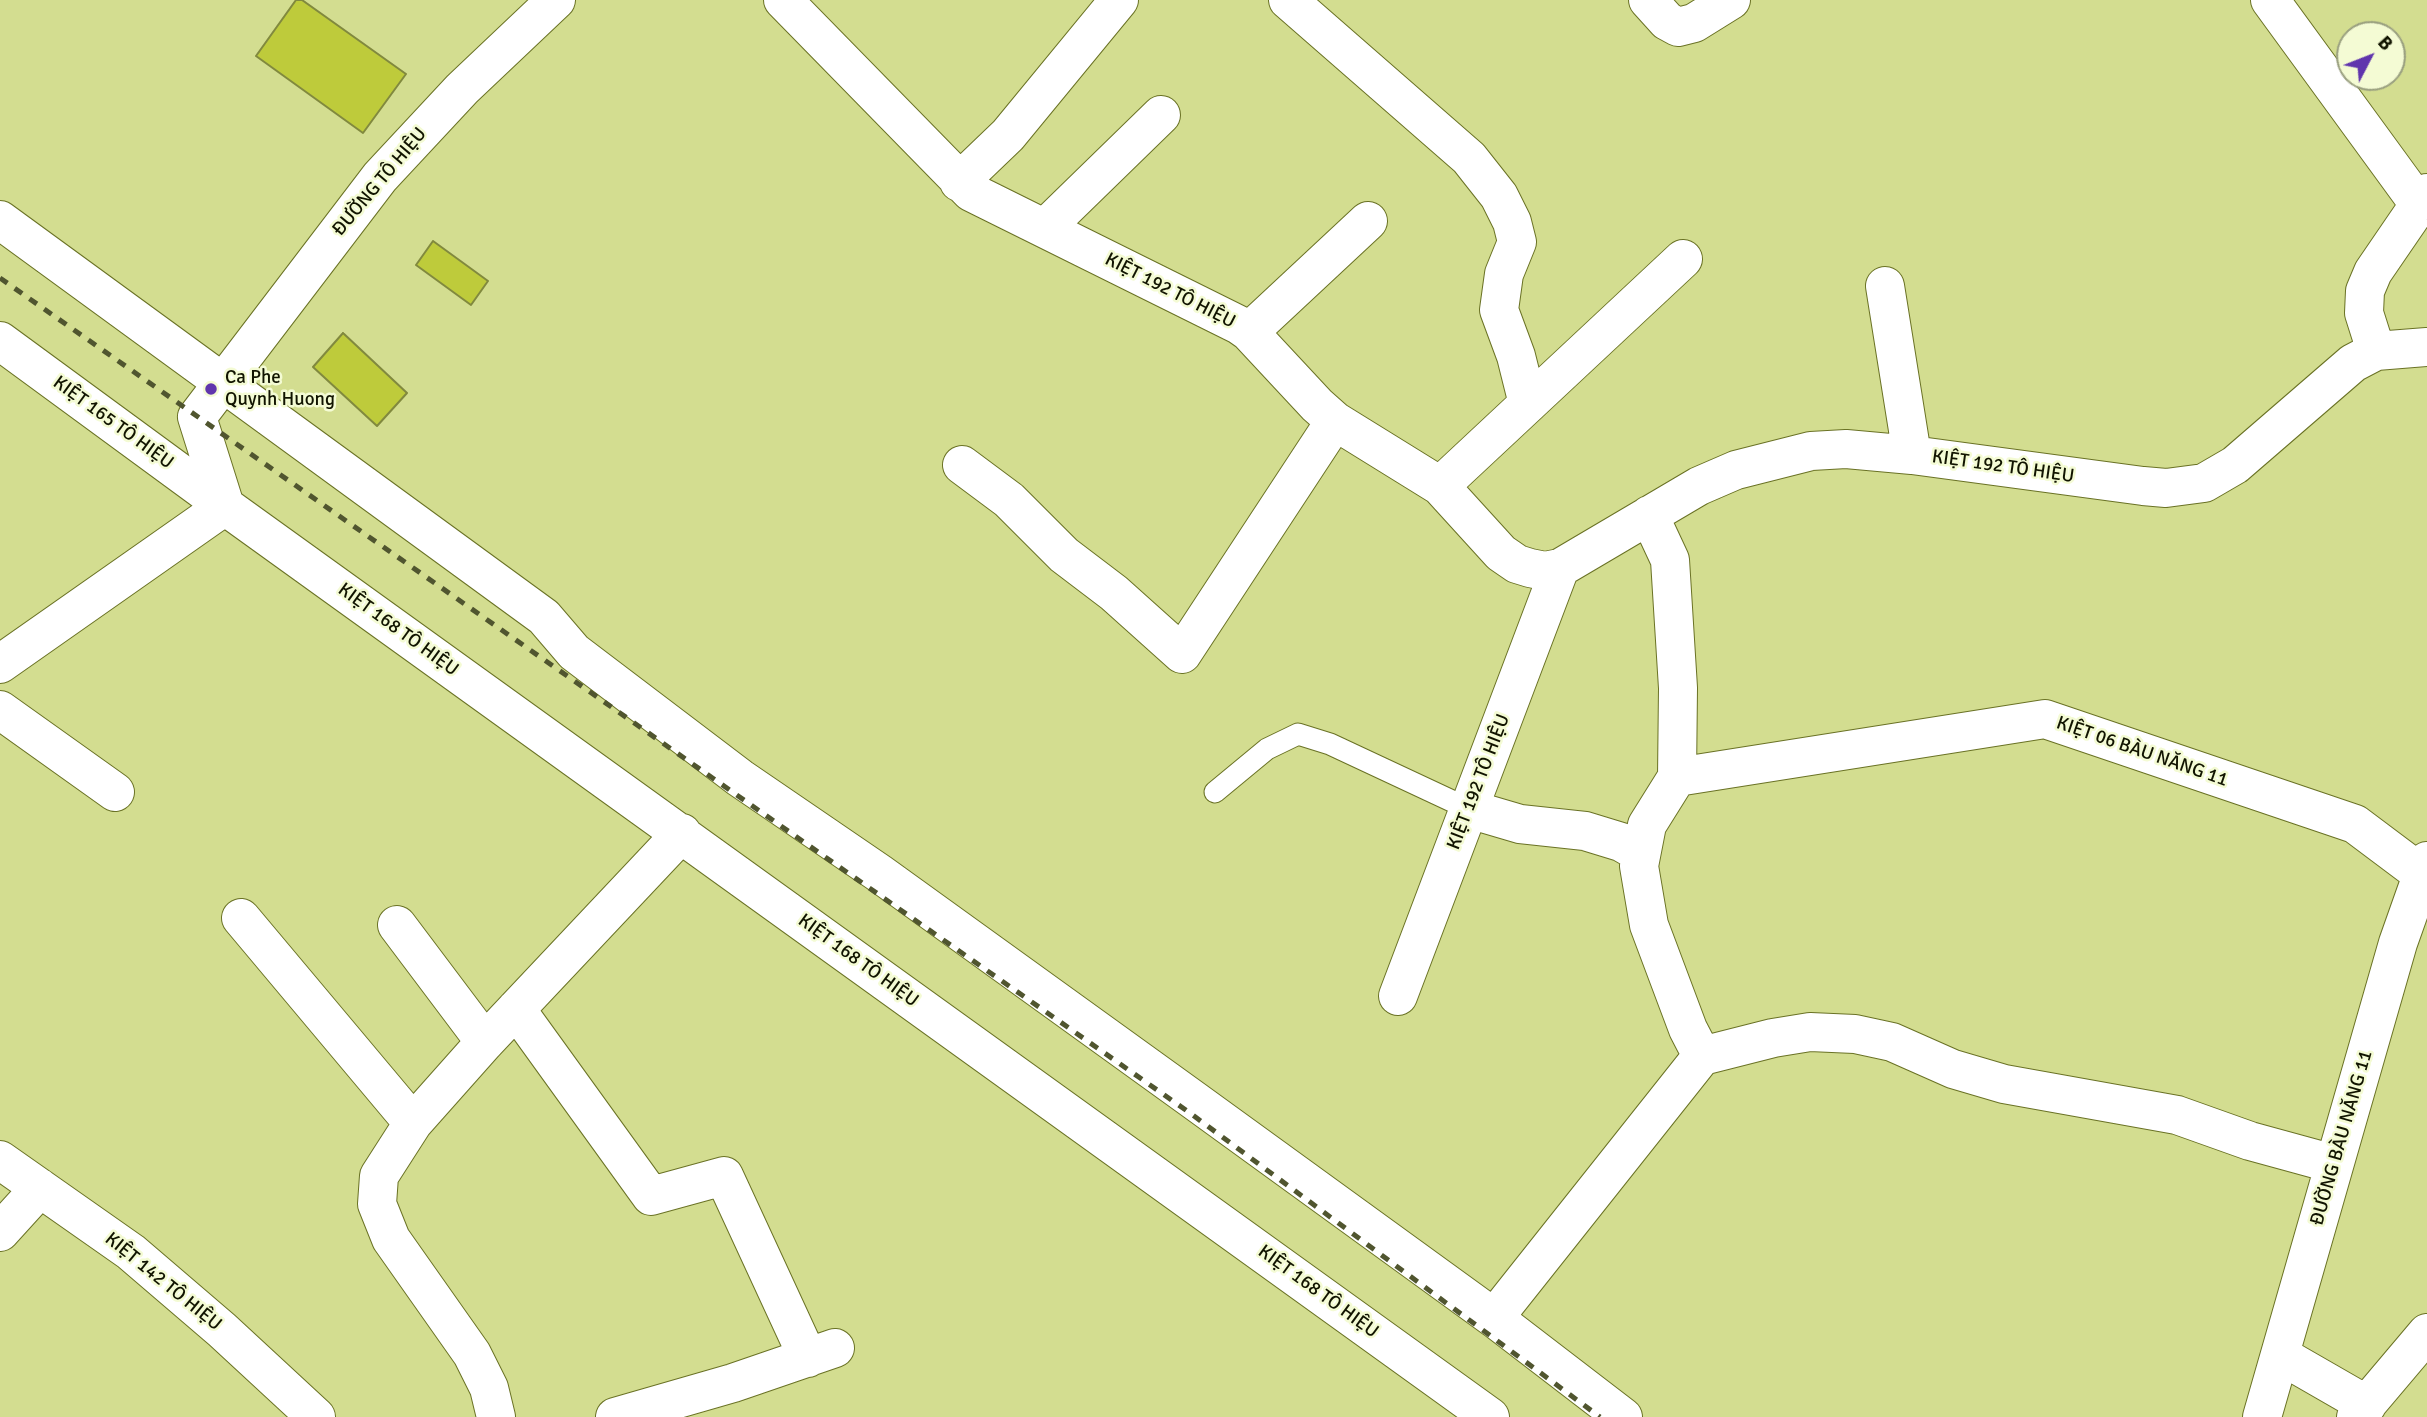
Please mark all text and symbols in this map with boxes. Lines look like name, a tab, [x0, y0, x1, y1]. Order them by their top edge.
north arrow	[2336, 21, 2406, 91]
text: B	[2372, 31, 2398, 56]
street label: ĐƯỜNG TÔ HIỆU	[328, 123, 432, 241]
street label: KIỆT 192 TÔ HIỆU	[1101, 248, 1239, 334]
place label: Ca Phe Quynh Huong	[225, 367, 335, 411]
street label: KIỆT 165 TÔ HIỆU	[48, 372, 178, 474]
marker: Ca Phe Quynh Huong	[203, 381, 219, 397]
street label: KIỆT 192 TÔ HIỆU	[1930, 446, 2076, 488]
street label: KIỆT 168 TÔ HIỆU	[333, 579, 463, 681]
street label: KIỆT 192 TÔ HIỆU	[1443, 711, 1515, 853]
street label: KIỆT 06 BÀU NĂNG 11	[2053, 712, 2231, 792]
street label: KIỆT 168 TÔ HIỆU	[793, 910, 923, 1012]
street label: ĐƯỜNG BÀU NĂNG 11	[2306, 1048, 2378, 1228]
street label: KIỆT 142 TÔ HIỆU	[100, 1228, 226, 1336]
street label: KIỆT 168 TÔ HIỆU	[1253, 1241, 1383, 1343]

